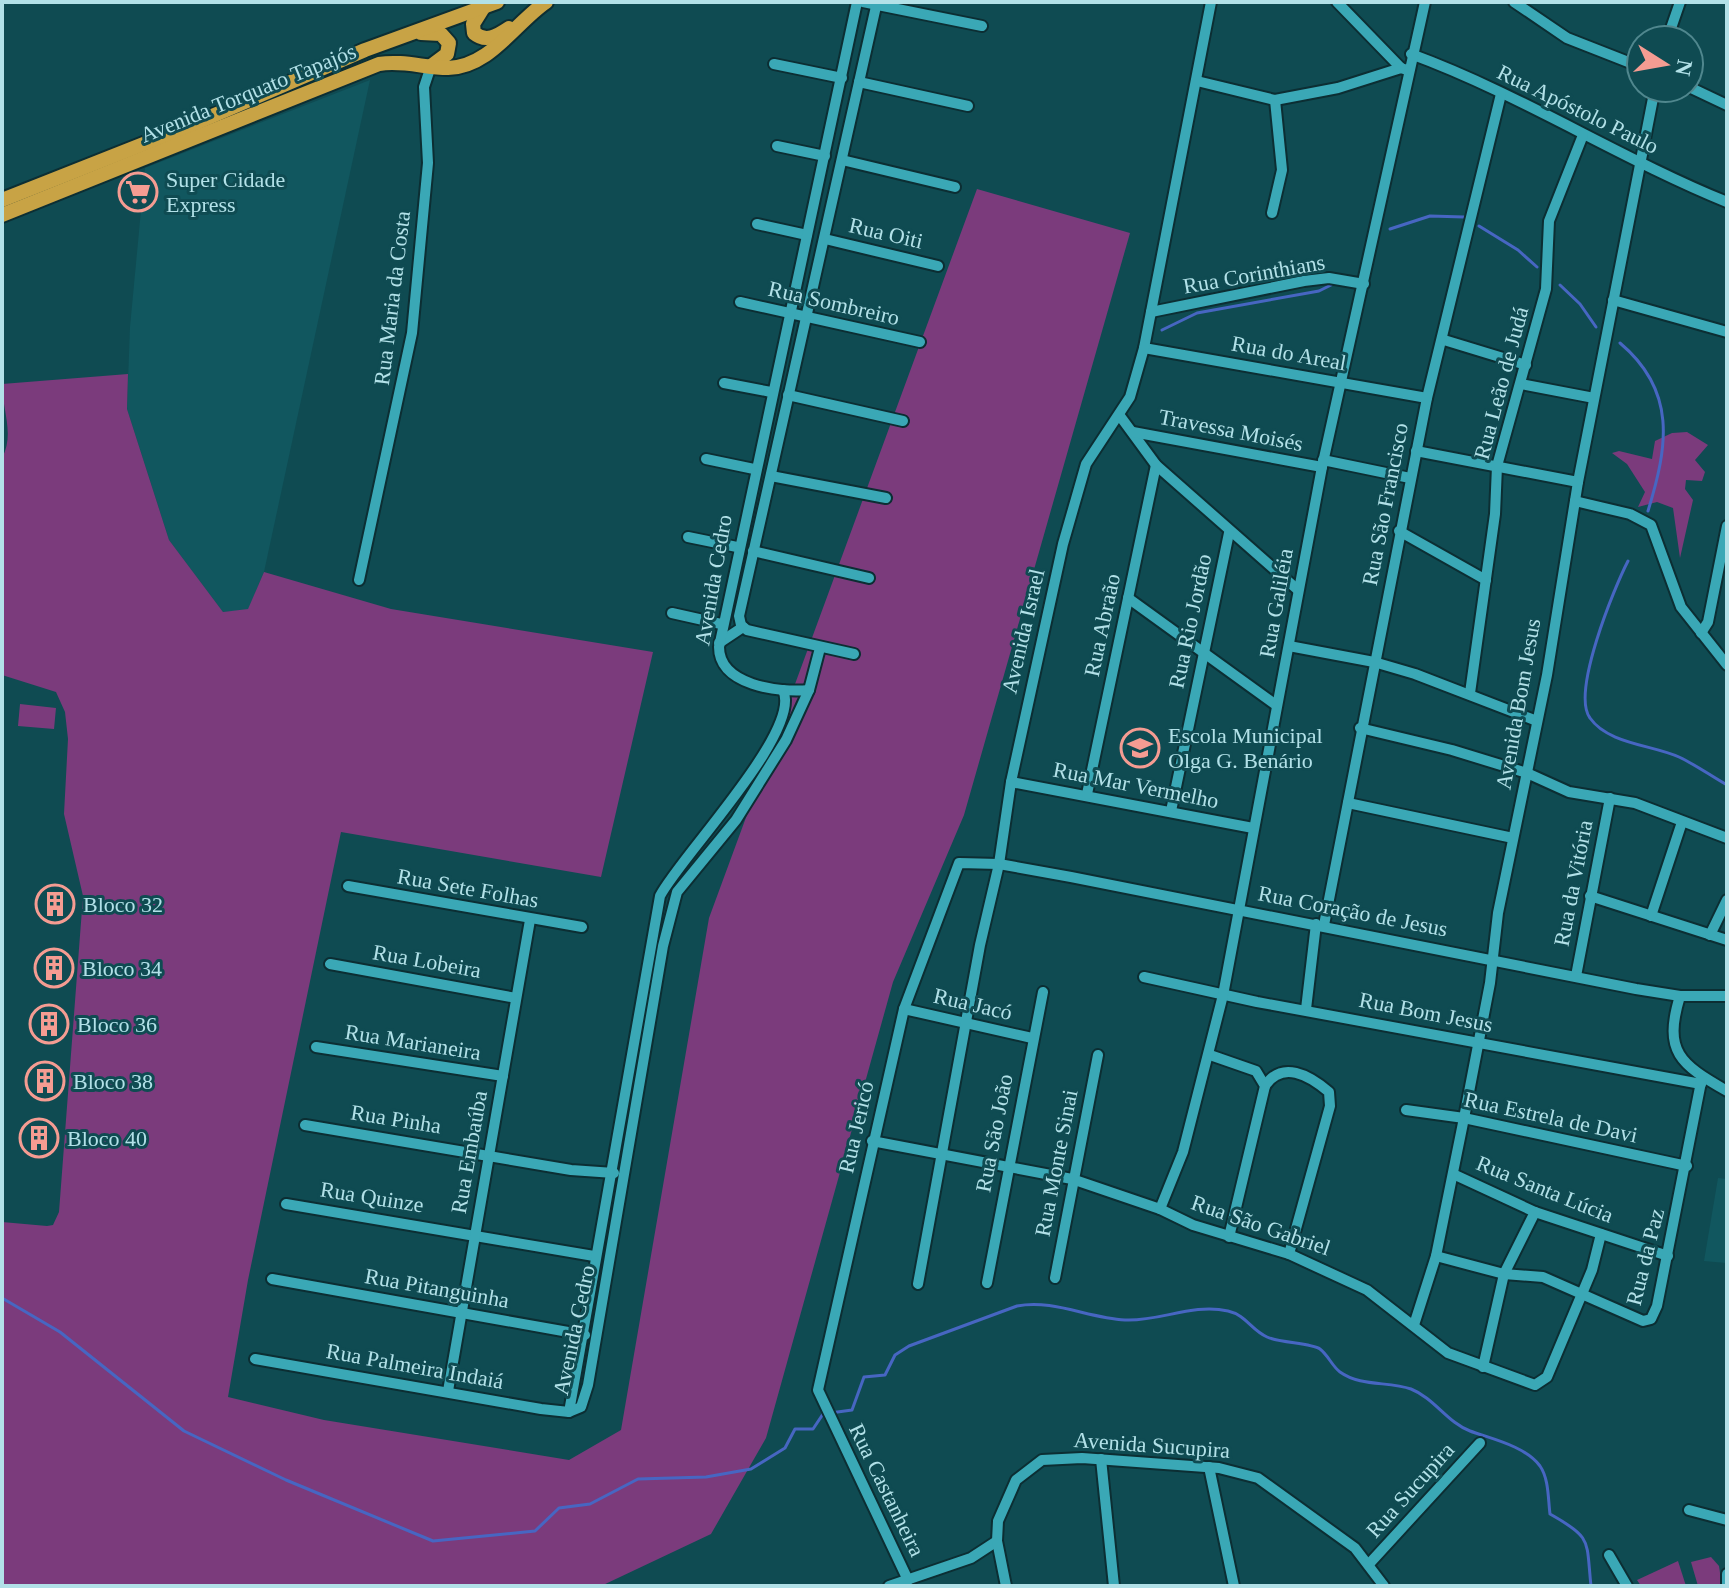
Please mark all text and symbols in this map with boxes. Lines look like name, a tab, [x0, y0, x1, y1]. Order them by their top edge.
north arrow	[1625, 24, 1705, 104]
street label: Avenida Torquato Tapajós	[137, 38, 359, 148]
text: N	[1670, 58, 1698, 78]
street label: Rua Apóstolo Paulo	[1493, 59, 1663, 159]
place label: Super Cidade Express	[166, 167, 285, 217]
supermarket icon: Super Cidade Express	[117, 171, 159, 213]
street label: Rua Maria da Costa	[369, 209, 415, 387]
street label: Rua Oiti	[847, 212, 925, 254]
street label: Rua Corinthians	[1181, 249, 1327, 299]
street label: Rua Sombreiro	[766, 276, 902, 330]
street label: Rua Leão de Judá	[1469, 304, 1533, 462]
street label: Rua do Areal	[1230, 331, 1348, 375]
street label: Travessa Moisés	[1157, 404, 1305, 456]
street label: Rua São Francisco	[1357, 421, 1413, 587]
street label: Avenida Cedro	[689, 513, 737, 647]
street label: Rua Galiléia	[1254, 546, 1298, 660]
street label: Rua Rio Jordão	[1164, 551, 1216, 691]
street label: Avenida Israel	[997, 566, 1049, 696]
street label: Rua Abraão	[1079, 571, 1125, 679]
street label: Avenida Bom Jesus	[1491, 617, 1545, 791]
place label: Escola Municipal Olga G. Benário	[1168, 723, 1323, 773]
school or university icon: Escola Municipal Olga G. Benário	[1119, 727, 1161, 769]
street label: Rua Mar Vermelho	[1051, 757, 1221, 813]
street label: Rua da Vitória	[1549, 818, 1598, 948]
street label: Rua Sete Folhas	[395, 863, 541, 913]
street label: Rua Coração de Jesus	[1256, 880, 1450, 942]
building icon: Bloco 32	[34, 883, 76, 925]
place label: Bloco 32	[83, 892, 163, 917]
street label: Rua Lobeira	[371, 939, 483, 983]
building icon: Bloco 34	[33, 947, 75, 989]
place label: Bloco 34	[82, 956, 162, 981]
street label: Rua Jacó	[931, 983, 1015, 1025]
street label: Rua Bom Jesus	[1357, 987, 1495, 1037]
building icon: Bloco 36	[28, 1003, 70, 1045]
place label: Bloco 36	[77, 1012, 157, 1037]
street label: Rua Marianeira	[343, 1019, 483, 1065]
building icon: Bloco 38	[24, 1060, 66, 1102]
place label: Bloco 38	[73, 1069, 153, 1094]
street label: Rua São João	[970, 1072, 1018, 1194]
street label: Rua Jericó	[833, 1079, 879, 1175]
street label: Rua Estrela de Davi	[1462, 1086, 1640, 1148]
street label: Rua Monte Sinai	[1030, 1087, 1082, 1239]
street label: Rua Embaúba	[446, 1089, 492, 1215]
street label: Rua Pinha	[349, 1100, 443, 1139]
building icon: Bloco 40	[18, 1117, 60, 1159]
place label: Bloco 40	[67, 1126, 147, 1151]
street label: Rua Santa Lúcia	[1473, 1150, 1617, 1228]
street label: Rua Quinze	[318, 1176, 426, 1218]
street label: Rua São Gabriel	[1188, 1190, 1334, 1260]
street label: Rua da Paz	[1621, 1206, 1669, 1308]
street label: Rua Pitanguinha	[363, 1263, 511, 1313]
street label: Avenida Cedro	[548, 1263, 600, 1397]
street label: Rua Palmeira Indaiá	[324, 1338, 506, 1394]
street label: Rua Castanheira	[844, 1419, 930, 1561]
street label: Avenida Sucupira	[1073, 1427, 1231, 1463]
street label: Rua Sucupira	[1361, 1437, 1459, 1543]

